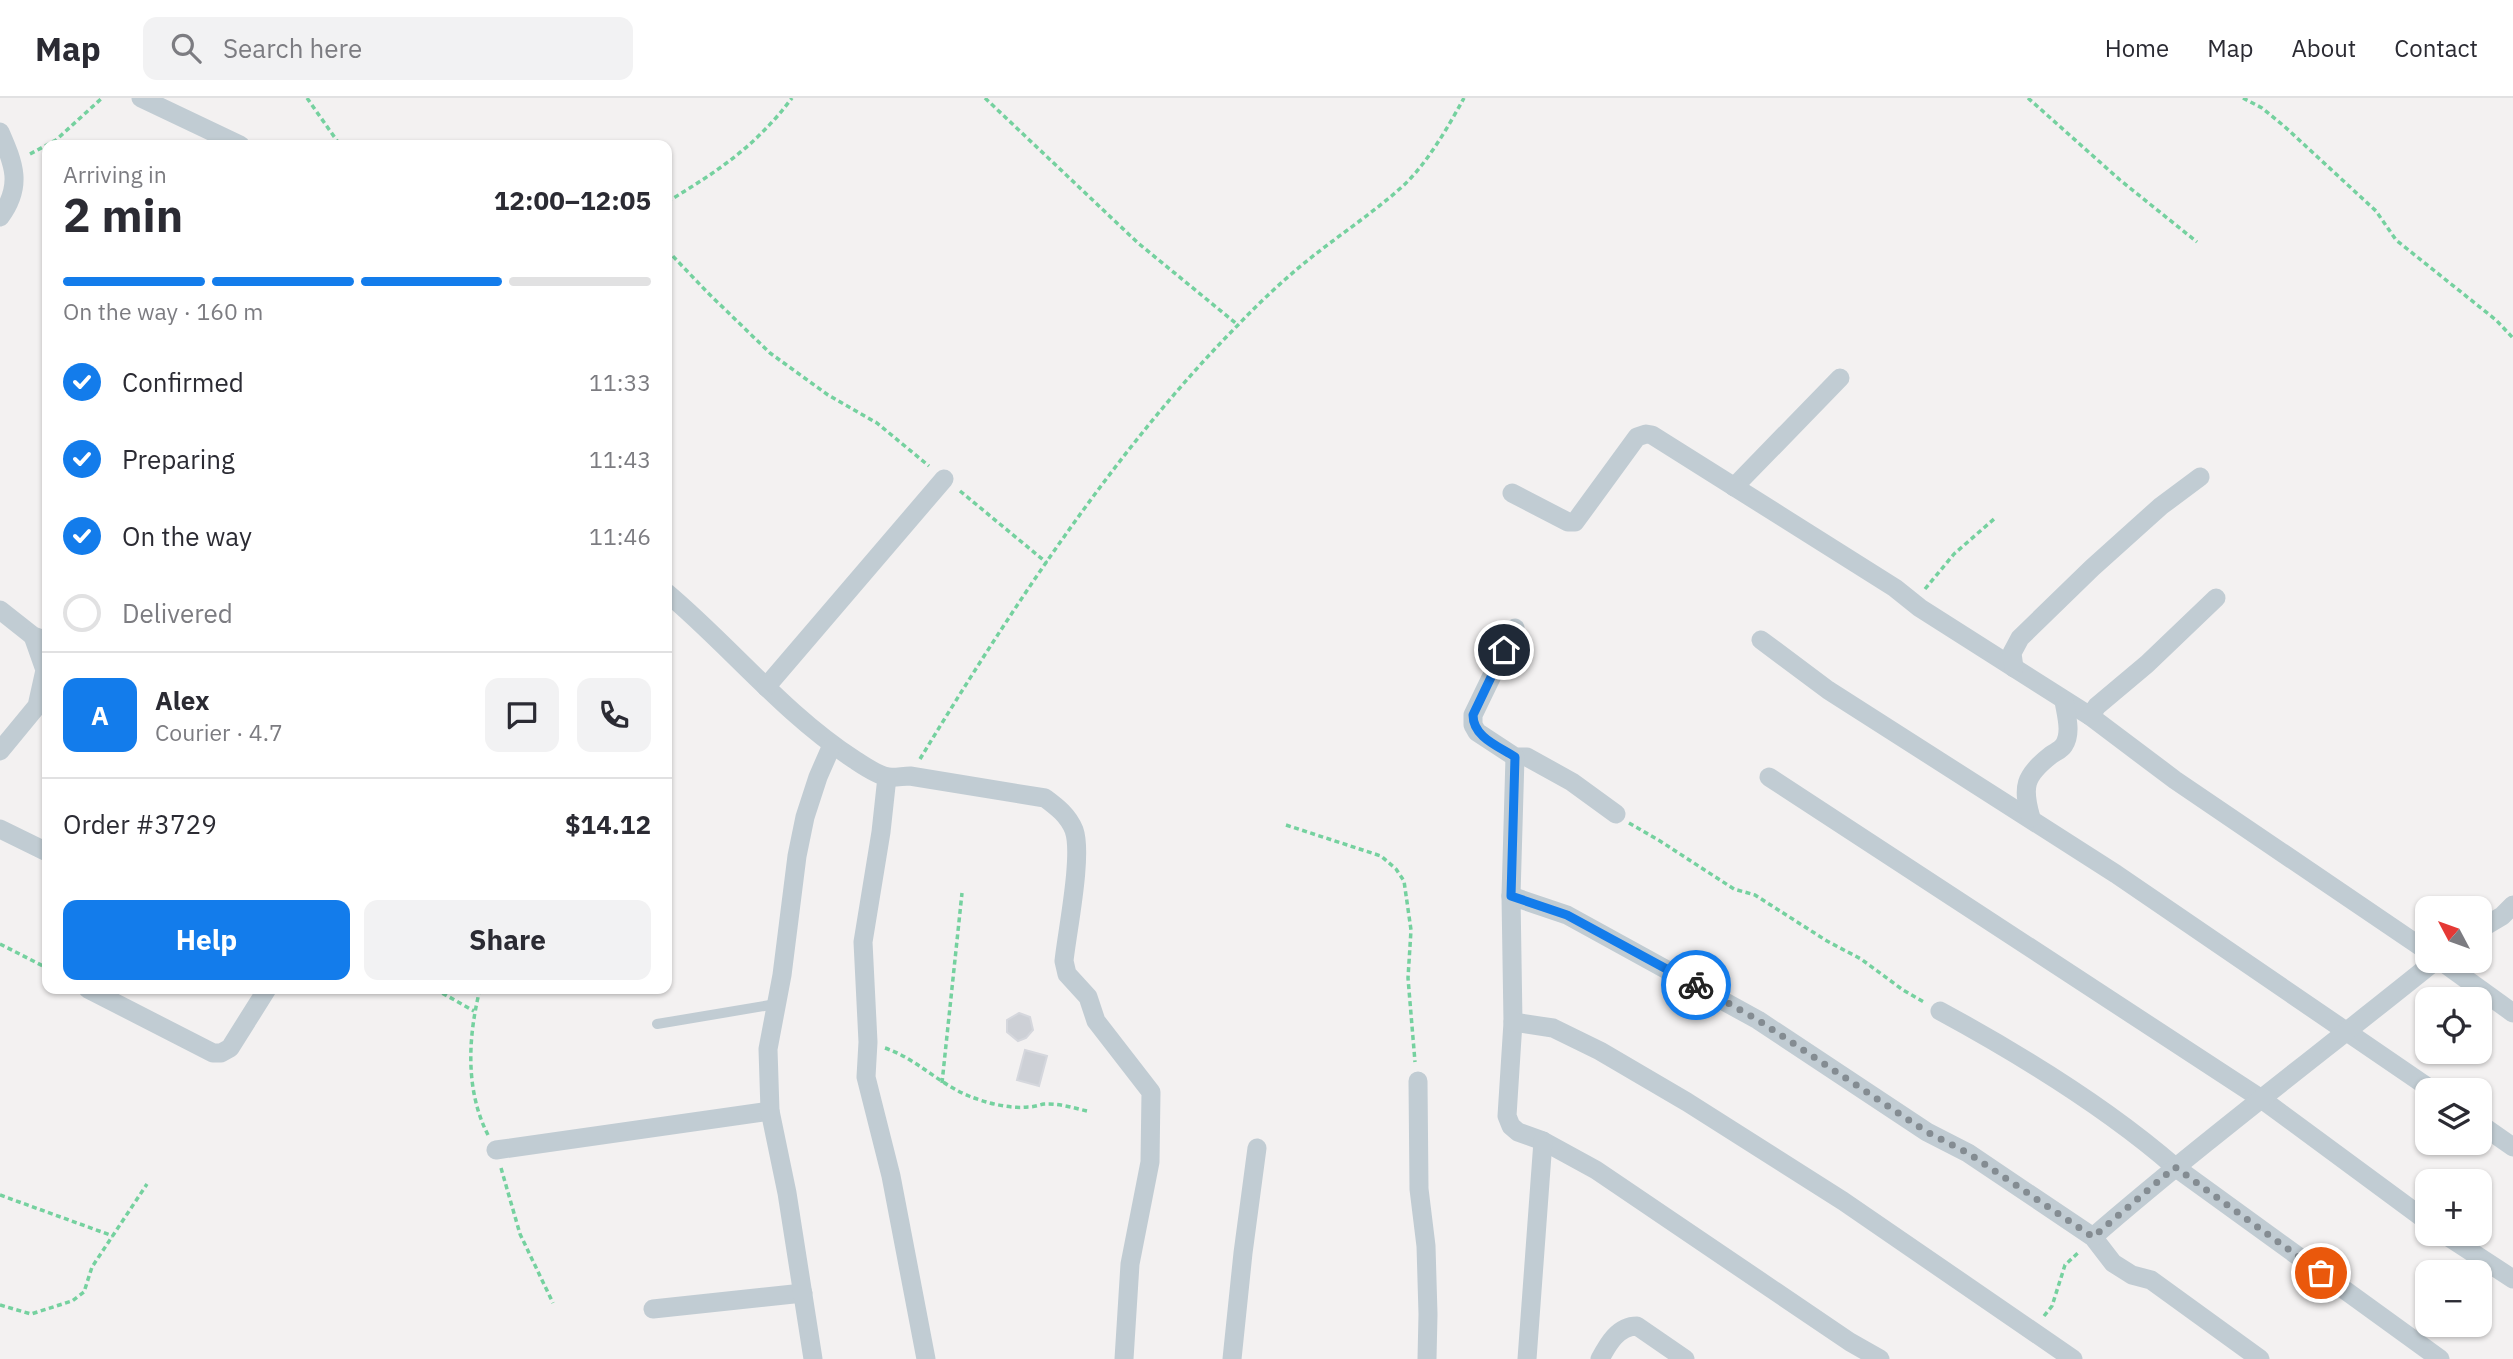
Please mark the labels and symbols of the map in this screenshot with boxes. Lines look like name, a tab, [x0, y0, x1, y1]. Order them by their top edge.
pin	[1474, 620, 1534, 680]
north arrow	[2415, 896, 2492, 973]
courier	[1661, 950, 1731, 1020]
pin	[2291, 1243, 2351, 1303]

